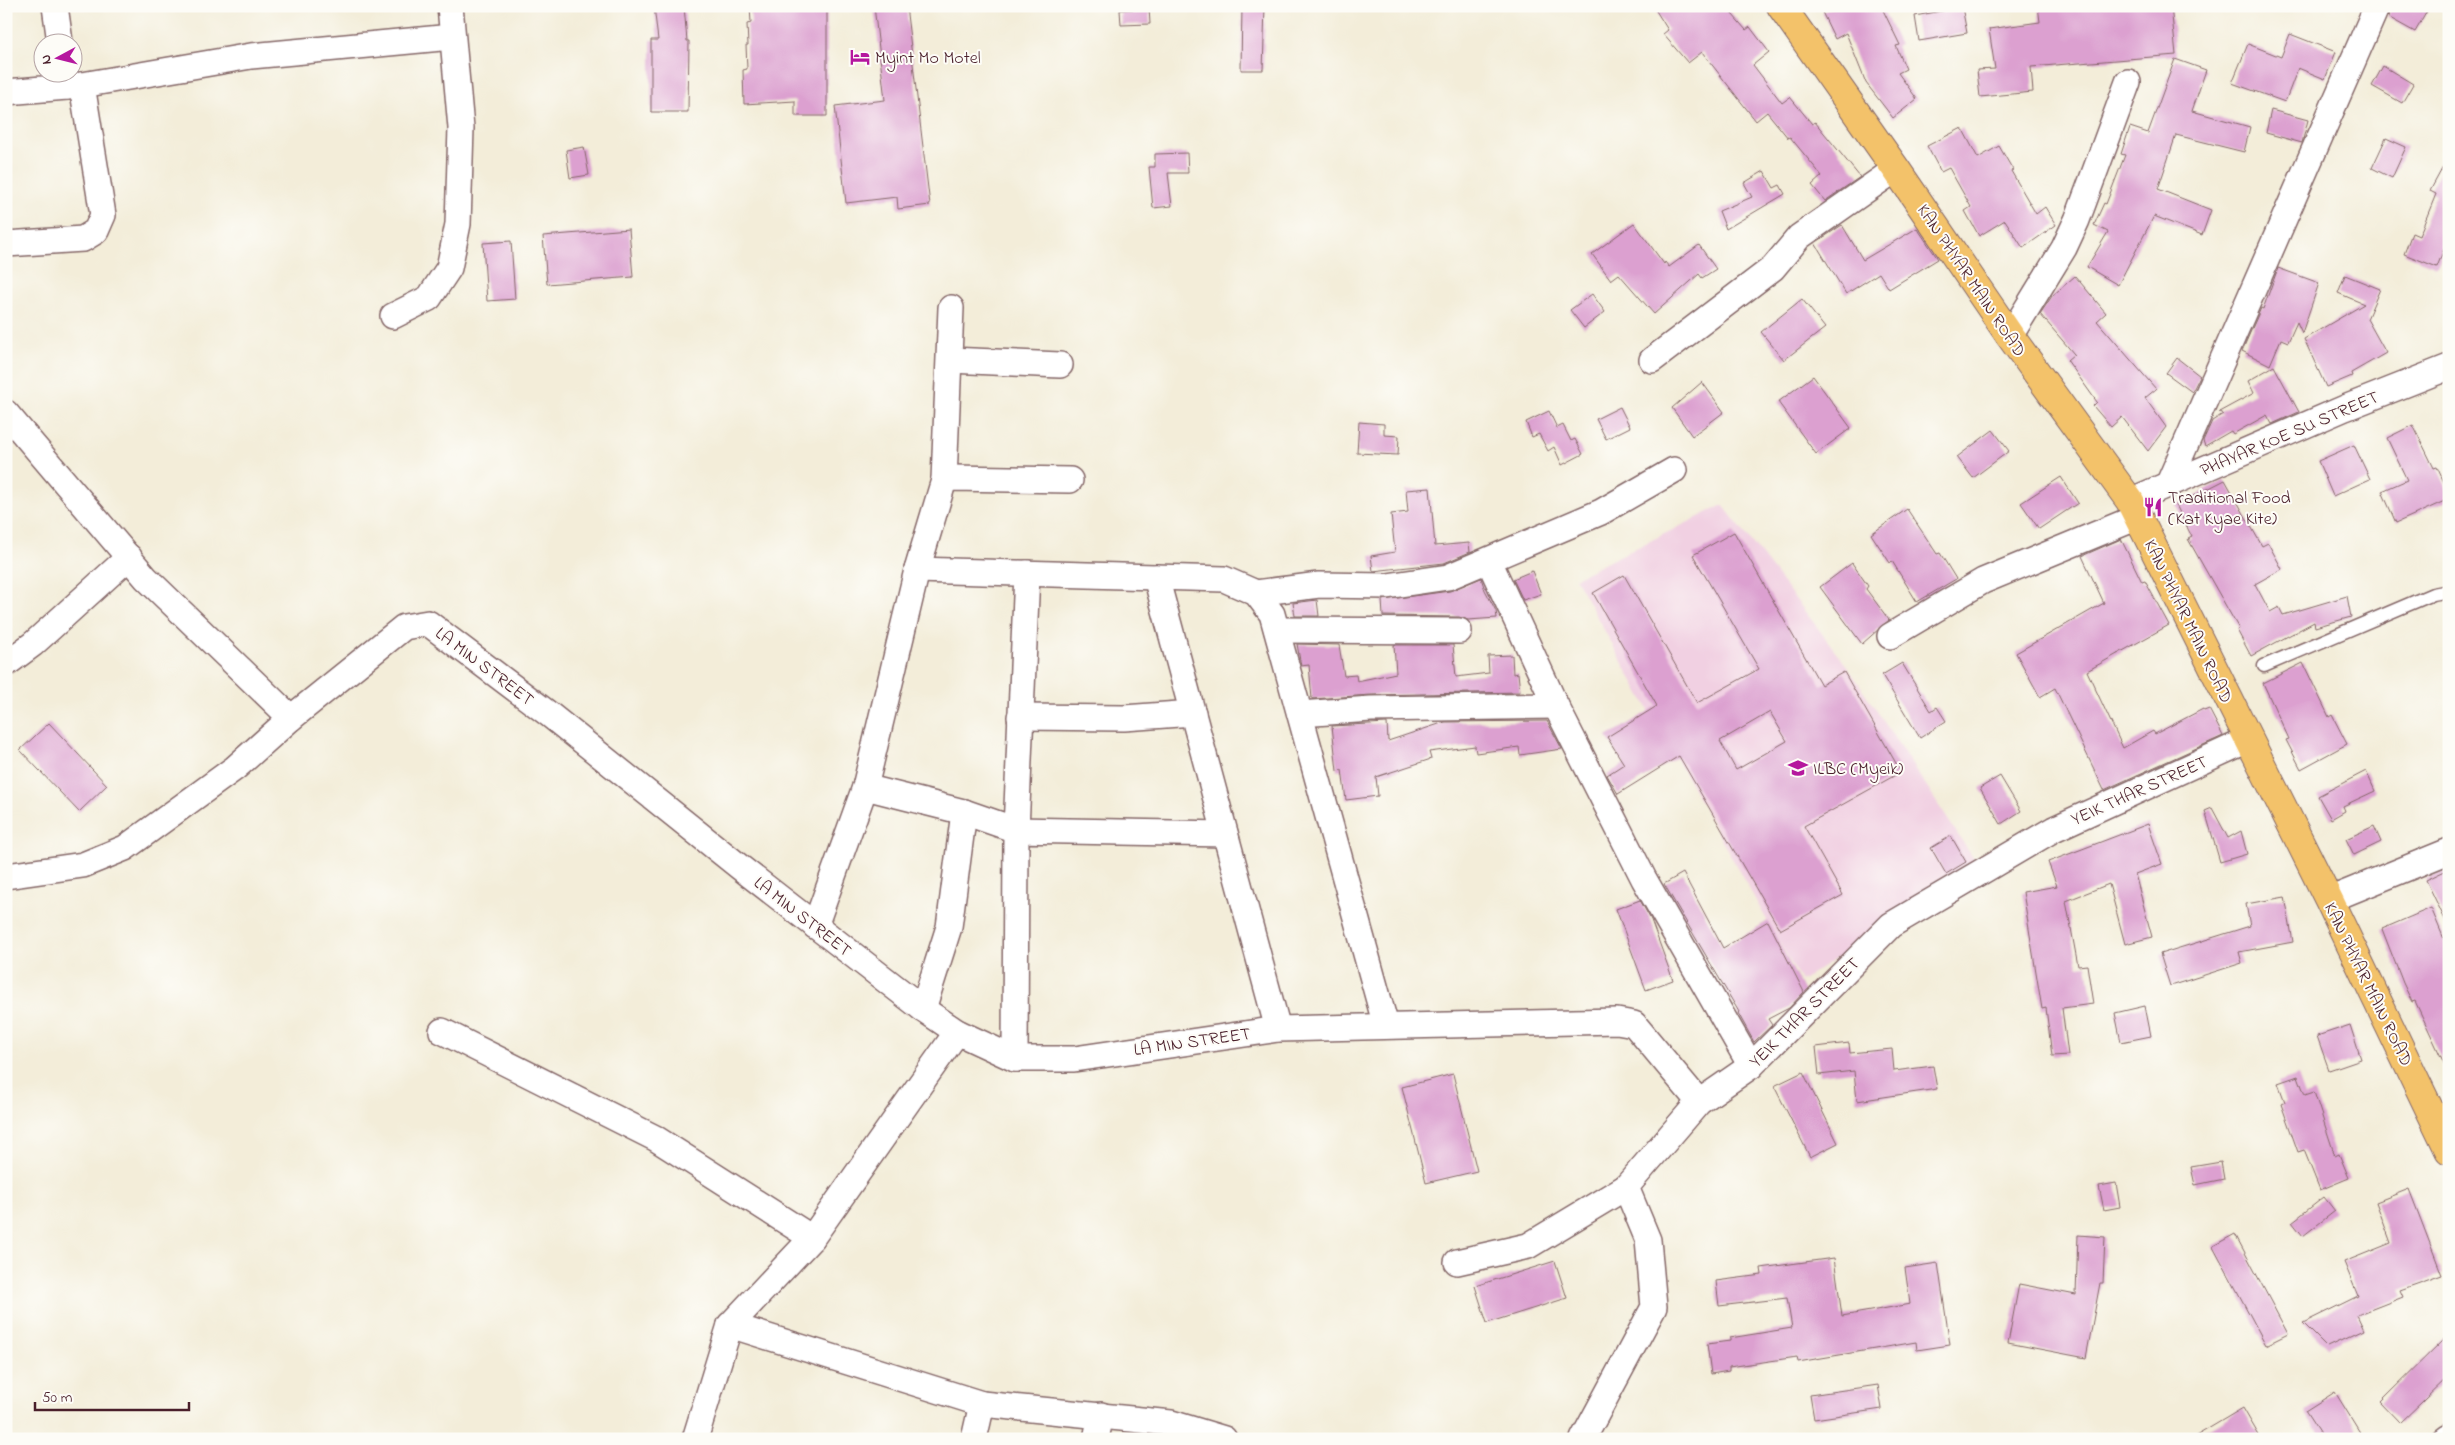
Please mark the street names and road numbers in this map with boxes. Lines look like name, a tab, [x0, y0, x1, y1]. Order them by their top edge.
street label: KAN PHYAR MAIN ROAD	[1909, 200, 2031, 363]
street label: PHAYAR KOE SU STREET	[2196, 385, 2383, 484]
street label: KAN PHYAR MAIN ROAD	[2136, 536, 2238, 708]
street label: LA MIN STREET	[429, 622, 539, 713]
street label: YEIK THAR STREET	[2067, 750, 2212, 834]
street label: LA MIN STREET	[747, 871, 856, 964]
street label: KAN PHYAR MAIN ROAD	[2316, 899, 2418, 1071]
street label: YEIK THAR STREET	[1744, 952, 1867, 1075]
street label: LA MIN STREET	[1132, 1022, 1253, 1064]

